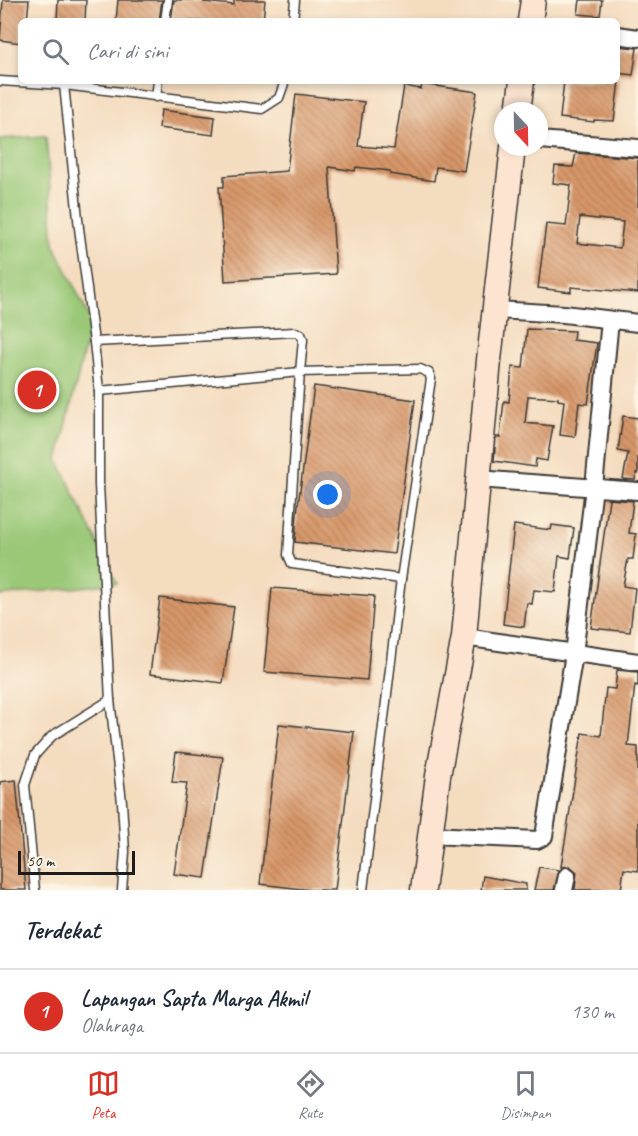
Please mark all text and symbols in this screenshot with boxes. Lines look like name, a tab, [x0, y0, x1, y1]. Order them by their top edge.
search box	[18, 18, 620, 84]
icon: search	[39, 35, 72, 68]
text: Cari di sini	[87, 37, 168, 65]
north arrow	[494, 102, 548, 156]
pin: 1	[18, 368, 57, 412]
your location	[313, 480, 342, 509]
scale bar	[18, 848, 135, 876]
text: 50 m	[27, 851, 54, 871]
text: Terdekat	[24, 913, 100, 946]
text: Lapangan Sapta Marga Akmil	[81, 985, 307, 1013]
text: 1	[39, 999, 48, 1024]
text: 130 m	[571, 999, 614, 1024]
text: Olahraga	[81, 1013, 143, 1038]
tab: Peta	[87, 1067, 120, 1123]
tab: Rute	[294, 1067, 327, 1123]
tab: Disimpan	[501, 1067, 551, 1123]

